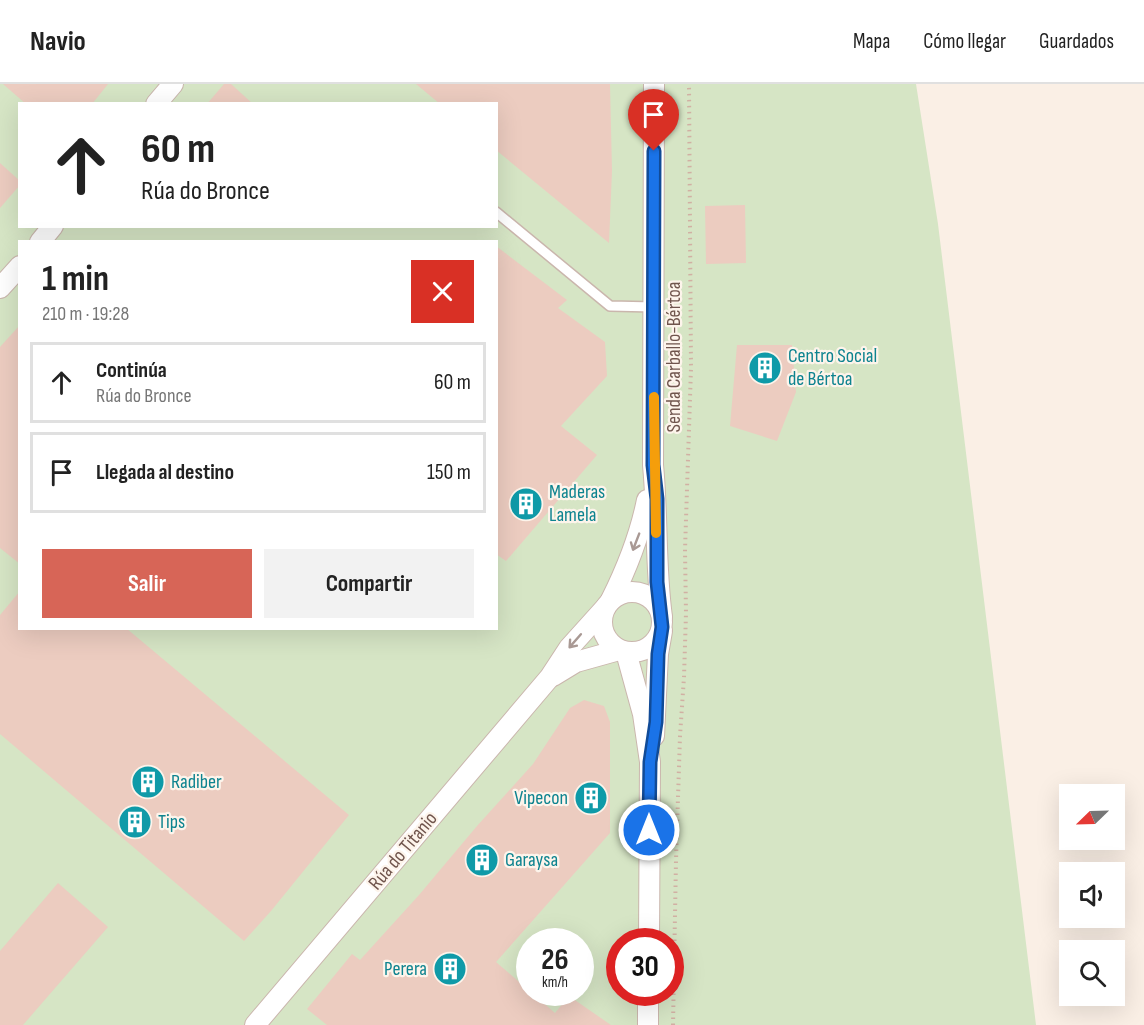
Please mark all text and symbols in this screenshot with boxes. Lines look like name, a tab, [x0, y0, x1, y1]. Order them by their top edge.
text: Navio	[30, 25, 86, 58]
text: Mapa	[853, 29, 890, 54]
text: Cómo llegar	[923, 29, 1006, 54]
text: Guardados	[1039, 29, 1114, 54]
pin	[628, 89, 679, 151]
icon: arrive	[637, 98, 670, 131]
text: 60 m	[141, 124, 215, 175]
icon: ahead	[42, 126, 120, 204]
text: Rúa do Bronce	[141, 175, 270, 207]
text: 1 min	[42, 258, 109, 301]
button: close	[411, 260, 474, 323]
street label: Senda Carballo-Bértoa	[662, 281, 686, 433]
text: 210 m · 19:28	[42, 302, 129, 326]
place label: Centro Social de Bértoa	[788, 344, 877, 391]
building icon: Centro Social de Bértoa	[747, 350, 783, 386]
text: Continúa	[96, 357, 167, 384]
icon: ahead	[45, 366, 78, 399]
text: 60 m	[434, 369, 471, 396]
text: Rúa do Bronce	[96, 384, 191, 408]
icon: arrive	[45, 456, 78, 489]
text: Llegada al destino	[96, 459, 234, 486]
text: 150 m	[427, 459, 471, 486]
place label: Maderas Lamela	[549, 480, 605, 527]
building icon: Maderas Lamela	[508, 486, 544, 522]
one-way arrow	[629, 532, 640, 551]
button: Salir	[42, 549, 252, 618]
button: Compartir	[264, 549, 474, 618]
one-way arrow	[568, 633, 582, 648]
building icon: Radiber	[130, 764, 166, 800]
place label: Radiber	[171, 770, 222, 794]
building icon: Vipecon	[573, 780, 609, 816]
north arrow	[1059, 784, 1125, 850]
map controls	[1059, 784, 1125, 1006]
place label: Vipecon	[514, 786, 568, 810]
position arrow	[617, 798, 681, 862]
building icon: Tips	[117, 804, 153, 840]
street label: Rúa do Titanio	[363, 807, 443, 895]
place label: Tips	[158, 810, 185, 834]
building icon: Garaysa	[464, 842, 500, 878]
place label: Garaysa	[505, 848, 558, 872]
button: sound	[1059, 862, 1125, 928]
speed limit sign: 30	[606, 928, 684, 1006]
button: search	[1059, 940, 1125, 1006]
text: 26	[541, 942, 569, 978]
building icon: Perera	[432, 951, 468, 987]
place label: Perera	[384, 957, 427, 981]
text: km/h	[542, 973, 568, 992]

